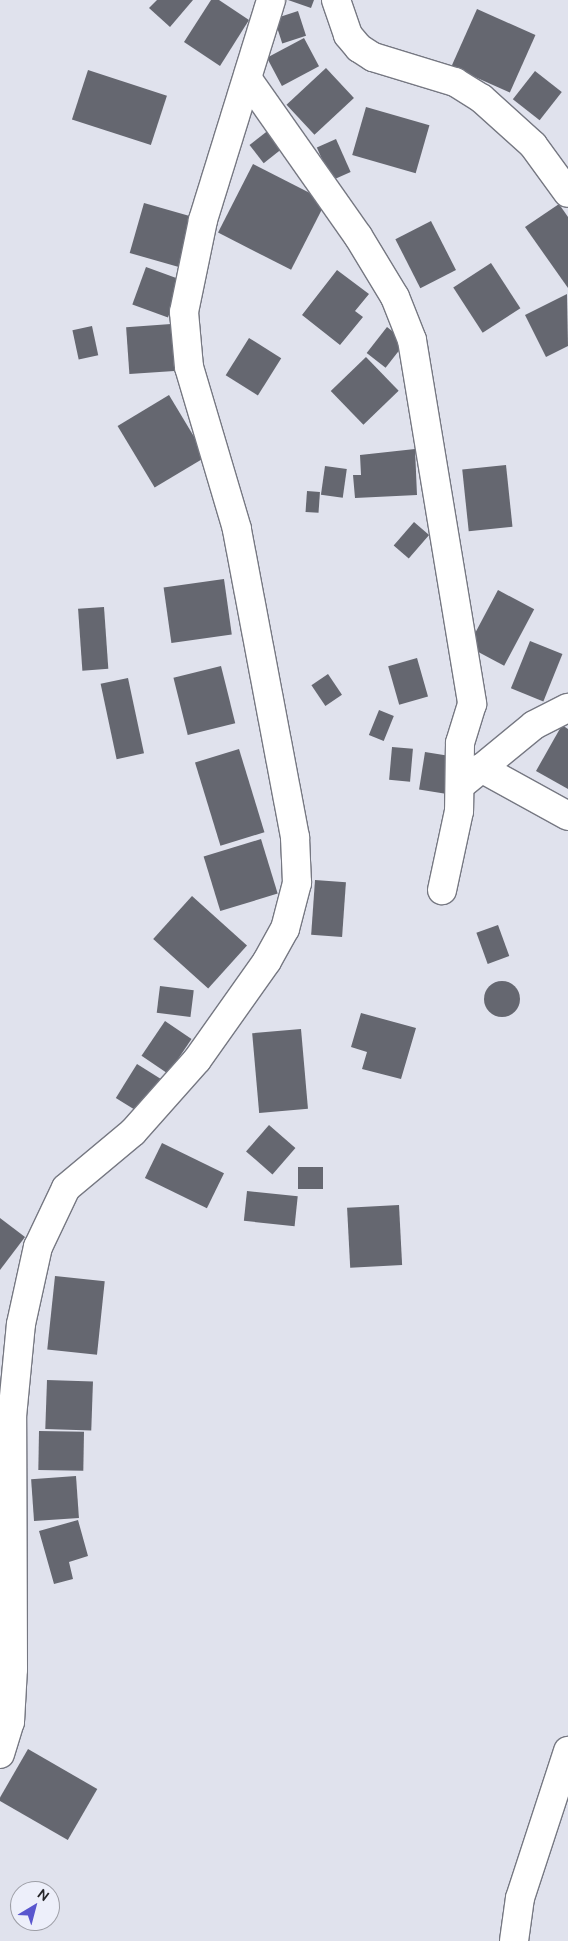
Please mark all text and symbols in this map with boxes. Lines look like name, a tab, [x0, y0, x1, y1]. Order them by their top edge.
north arrow	[10, 1881, 60, 1931]
text: N	[34, 1885, 52, 1904]

